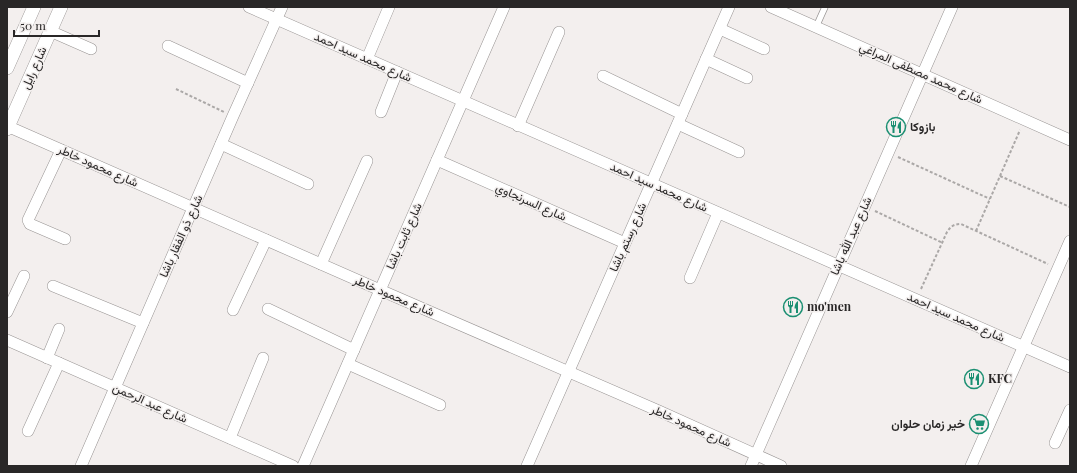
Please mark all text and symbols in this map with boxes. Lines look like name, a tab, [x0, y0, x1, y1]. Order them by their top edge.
scale bar	[14, 12, 99, 38]
text: 50 m	[20, 17, 46, 33]
street label: شارع محمد سيد احمد	[311, 27, 415, 87]
street label: شارع محمد مصطفى المراغي	[856, 38, 986, 109]
street label: شارع رايل	[17, 44, 51, 92]
restaurant icon: بازوكا	[885, 116, 907, 138]
place label: بازوكا	[910, 118, 936, 135]
street label: شارع محمود خاطر	[54, 140, 141, 192]
street label: شارع محمد سيد احمد	[607, 157, 711, 217]
street label: شارع السرنجاوي	[492, 178, 569, 227]
street label: شارع ذو الفقار باشا	[155, 192, 207, 280]
street label: شارع عبد الله باشا	[826, 194, 876, 278]
street label: شارع ثابت باشا	[381, 200, 427, 272]
street label: شارع رستم باشا	[605, 200, 651, 274]
street label: شارع محمود خاطر	[350, 270, 437, 321]
street label: شارع محمد سيد احمد	[904, 287, 1008, 347]
restaurant icon: mo'men	[782, 296, 804, 318]
place label: mo'men	[807, 298, 852, 314]
restaurant icon: KFC	[963, 368, 985, 390]
place label: KFC	[988, 370, 1012, 386]
street label: شارع عبد الرحمن	[110, 378, 190, 428]
street label: شارع محمود خاطر	[647, 400, 734, 452]
supermarket icon: خير زمان حلوان	[968, 413, 990, 435]
place label: خير زمان حلوان	[891, 415, 965, 432]

